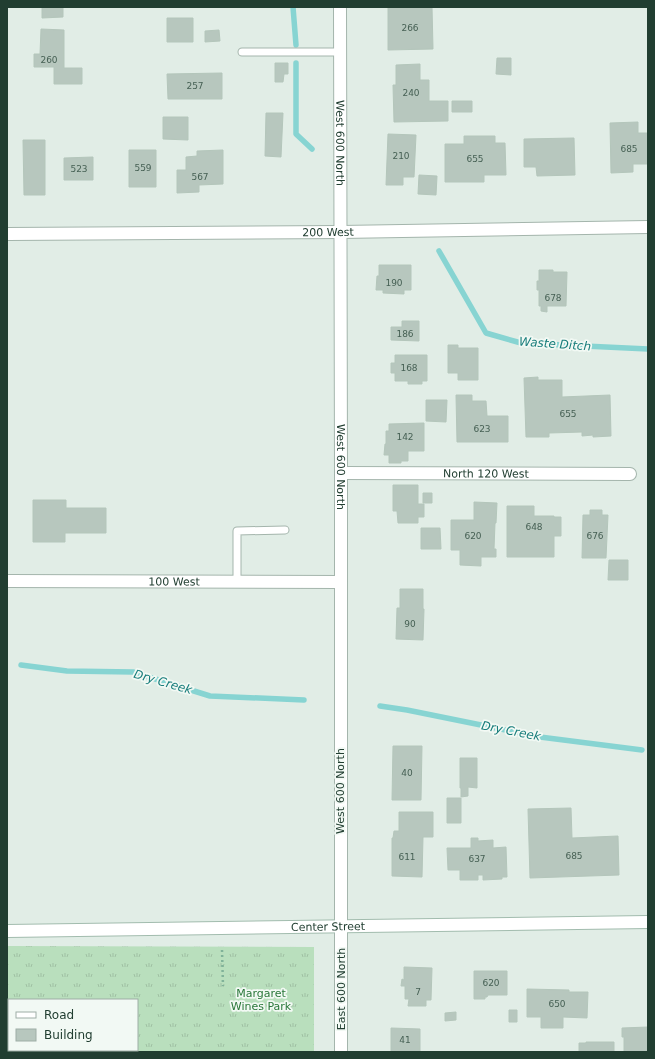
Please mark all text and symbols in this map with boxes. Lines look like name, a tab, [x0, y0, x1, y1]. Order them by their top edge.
house number: 266	[401, 23, 419, 33]
house number: 260	[40, 55, 58, 65]
house number: 257	[186, 81, 204, 91]
house number: 240	[402, 88, 420, 98]
street label: West 600 North	[334, 100, 347, 186]
house number: 685	[620, 144, 638, 154]
house number: 210	[392, 151, 410, 161]
house number: 655	[466, 154, 484, 164]
house number: 559	[134, 163, 152, 173]
house number: 523	[70, 164, 88, 174]
house number: 567	[191, 172, 209, 182]
street label: 200 West	[302, 225, 355, 239]
house number: 190	[385, 278, 403, 288]
house number: 678	[544, 293, 562, 303]
house number: 186	[396, 329, 414, 339]
water label: Waste Ditch	[518, 334, 592, 354]
house number: 168	[400, 363, 418, 373]
house number: 655	[559, 409, 577, 419]
street label: West 600 North	[334, 424, 348, 510]
house number: 623	[473, 424, 491, 434]
house number: 142	[396, 432, 414, 442]
street label: North 120 West	[443, 467, 530, 480]
house number: 648	[525, 522, 543, 532]
house number: 620	[464, 531, 482, 541]
house number: 676	[586, 531, 604, 541]
street label: 100 West	[148, 575, 200, 588]
house number: 90	[404, 619, 416, 629]
water label: Dry Creek	[132, 667, 195, 697]
water label: Dry Creek	[480, 718, 543, 744]
street label: West 600 North	[334, 748, 347, 834]
house number: 40	[401, 768, 413, 778]
house number: 685	[565, 851, 583, 861]
house number: 611	[398, 852, 416, 862]
house number: 637	[468, 854, 486, 864]
street label: Center Street	[291, 919, 366, 934]
street label: East 600 North	[335, 948, 348, 1030]
house number: 620	[482, 978, 500, 988]
park label: Margaret Wines Park	[231, 987, 292, 1013]
house number: 7	[415, 987, 421, 997]
legend	[8, 999, 138, 1051]
house number: 650	[548, 999, 566, 1009]
text: Road	[44, 1008, 74, 1022]
text: Building	[44, 1028, 93, 1042]
house number: 41	[399, 1035, 411, 1045]

